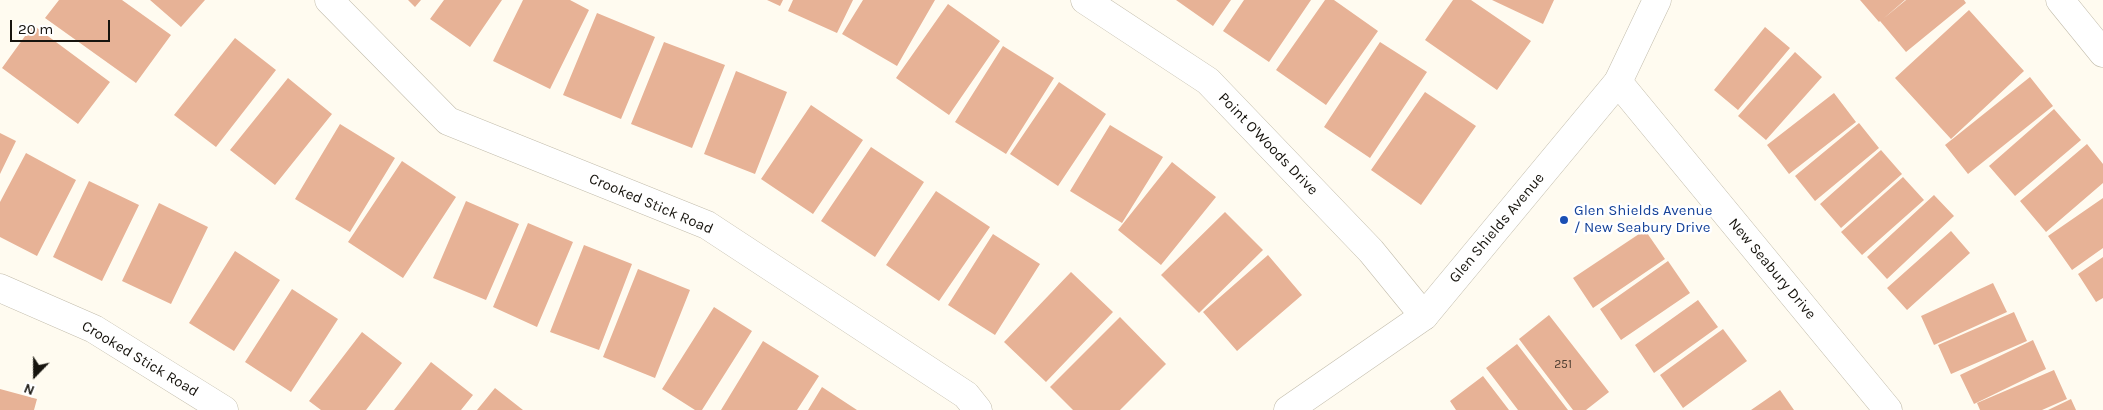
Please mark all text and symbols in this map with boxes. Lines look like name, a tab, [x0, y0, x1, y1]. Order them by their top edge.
scale bar	[12, 10, 112, 42]
text: 20 m	[18, 20, 53, 38]
street label: Point O'Woods Drive	[1214, 89, 1322, 199]
street label: Glen Shields Avenue	[1446, 169, 1548, 287]
street label: Crooked Stick Road	[586, 170, 716, 238]
place label: Glen Shields Avenue / New Seabury Drive	[1574, 202, 1712, 237]
marker: Glen Shields Avenue / New Seabury Drive	[1558, 214, 1570, 226]
street label: New Seabury Drive	[1724, 215, 1820, 323]
street label: Crooked Stick Road	[78, 317, 202, 401]
north arrow	[10, 350, 60, 400]
house number: 251	[1554, 358, 1572, 372]
text: N	[21, 380, 37, 399]

